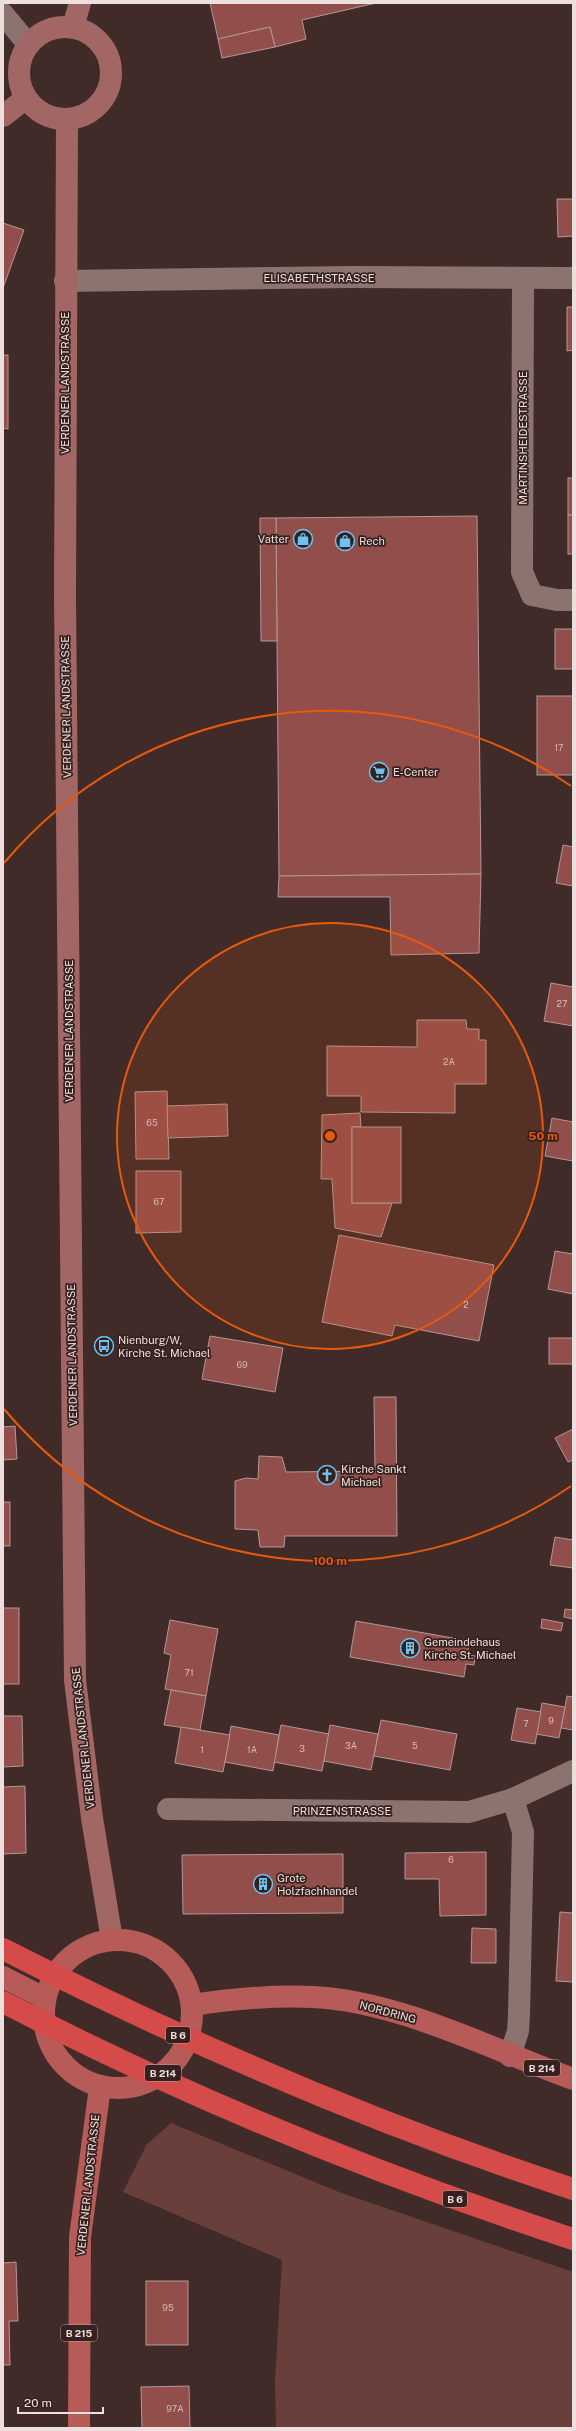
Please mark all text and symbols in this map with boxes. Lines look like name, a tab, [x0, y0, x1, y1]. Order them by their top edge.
street label: ELISABETHSTRASSE	[263, 272, 375, 284]
street label: VERDENER LANDSTRASSE	[59, 312, 71, 454]
street label: MARTINSHEIDESTRASSE	[517, 371, 529, 505]
shop icon: Vatter	[292, 528, 314, 550]
shop icon: Rech	[334, 530, 356, 552]
place label: Vatter	[258, 533, 289, 545]
place label: Rech	[359, 535, 385, 547]
street label: VERDENER LANDSTRASSE	[59, 636, 73, 778]
house number: 17	[554, 742, 564, 753]
supermarket icon: E-Center	[368, 761, 390, 783]
place label: E-Center	[393, 766, 438, 778]
street label: VERDENER LANDSTRASSE	[63, 960, 75, 1102]
house number: 27	[557, 998, 567, 1009]
house number: 2A	[443, 1056, 455, 1067]
house number: 65	[146, 1117, 158, 1128]
centre of rings	[323, 1129, 337, 1143]
text: 50 m	[528, 1129, 558, 1143]
house number: 67	[154, 1196, 164, 1207]
street label: VERDENER LANDSTRASSE	[65, 1284, 79, 1426]
house number: 2	[463, 1299, 469, 1310]
place label: Nienburg/W, Kirche St. Michael	[118, 1334, 210, 1359]
bus stop icon: Nienburg/W, Kirche St. Michael	[93, 1335, 115, 1357]
house number: 69	[236, 1359, 248, 1370]
place label: Kirche Sankt Michael	[341, 1463, 407, 1488]
church icon: Kirche Sankt Michael	[316, 1464, 338, 1486]
text: 100 m	[313, 1554, 347, 1568]
place label: Gemeindehaus Kirche St. Michael	[424, 1636, 516, 1661]
building icon: Gemeindehaus Kirche St. Michael	[399, 1637, 421, 1659]
street label: VERDENER LANDSTRASSE	[70, 1666, 96, 1809]
house number: 71	[184, 1667, 194, 1678]
house number: 9	[548, 1715, 554, 1726]
house number: 7	[523, 1718, 529, 1729]
house number: 3A	[345, 1740, 358, 1751]
house number: 5	[412, 1740, 418, 1751]
house number: 3	[299, 1743, 305, 1754]
house number: 1	[200, 1744, 204, 1755]
house number: 1A	[247, 1744, 258, 1755]
street label: PRINZENSTRASSE	[293, 1805, 391, 1817]
house number: 6	[448, 1854, 454, 1865]
place label: Grote Holzfachhandel	[277, 1872, 358, 1897]
building icon: Grote Holzfachhandel	[252, 1873, 274, 1895]
street label: NORDRING	[358, 1999, 418, 2025]
road number: B 6	[166, 2027, 190, 2043]
road number: B 214	[524, 2060, 560, 2076]
road number: B 214	[145, 2065, 181, 2081]
street label: VERDENER LANDSTRASSE	[75, 2113, 101, 2256]
road number: B 6	[443, 2191, 467, 2207]
house number: 95	[162, 2302, 174, 2313]
road number: B 215	[61, 2325, 97, 2341]
scale bar	[18, 2389, 103, 2415]
text: 20 m	[24, 2396, 52, 2410]
house number: 97A	[166, 2403, 184, 2414]

